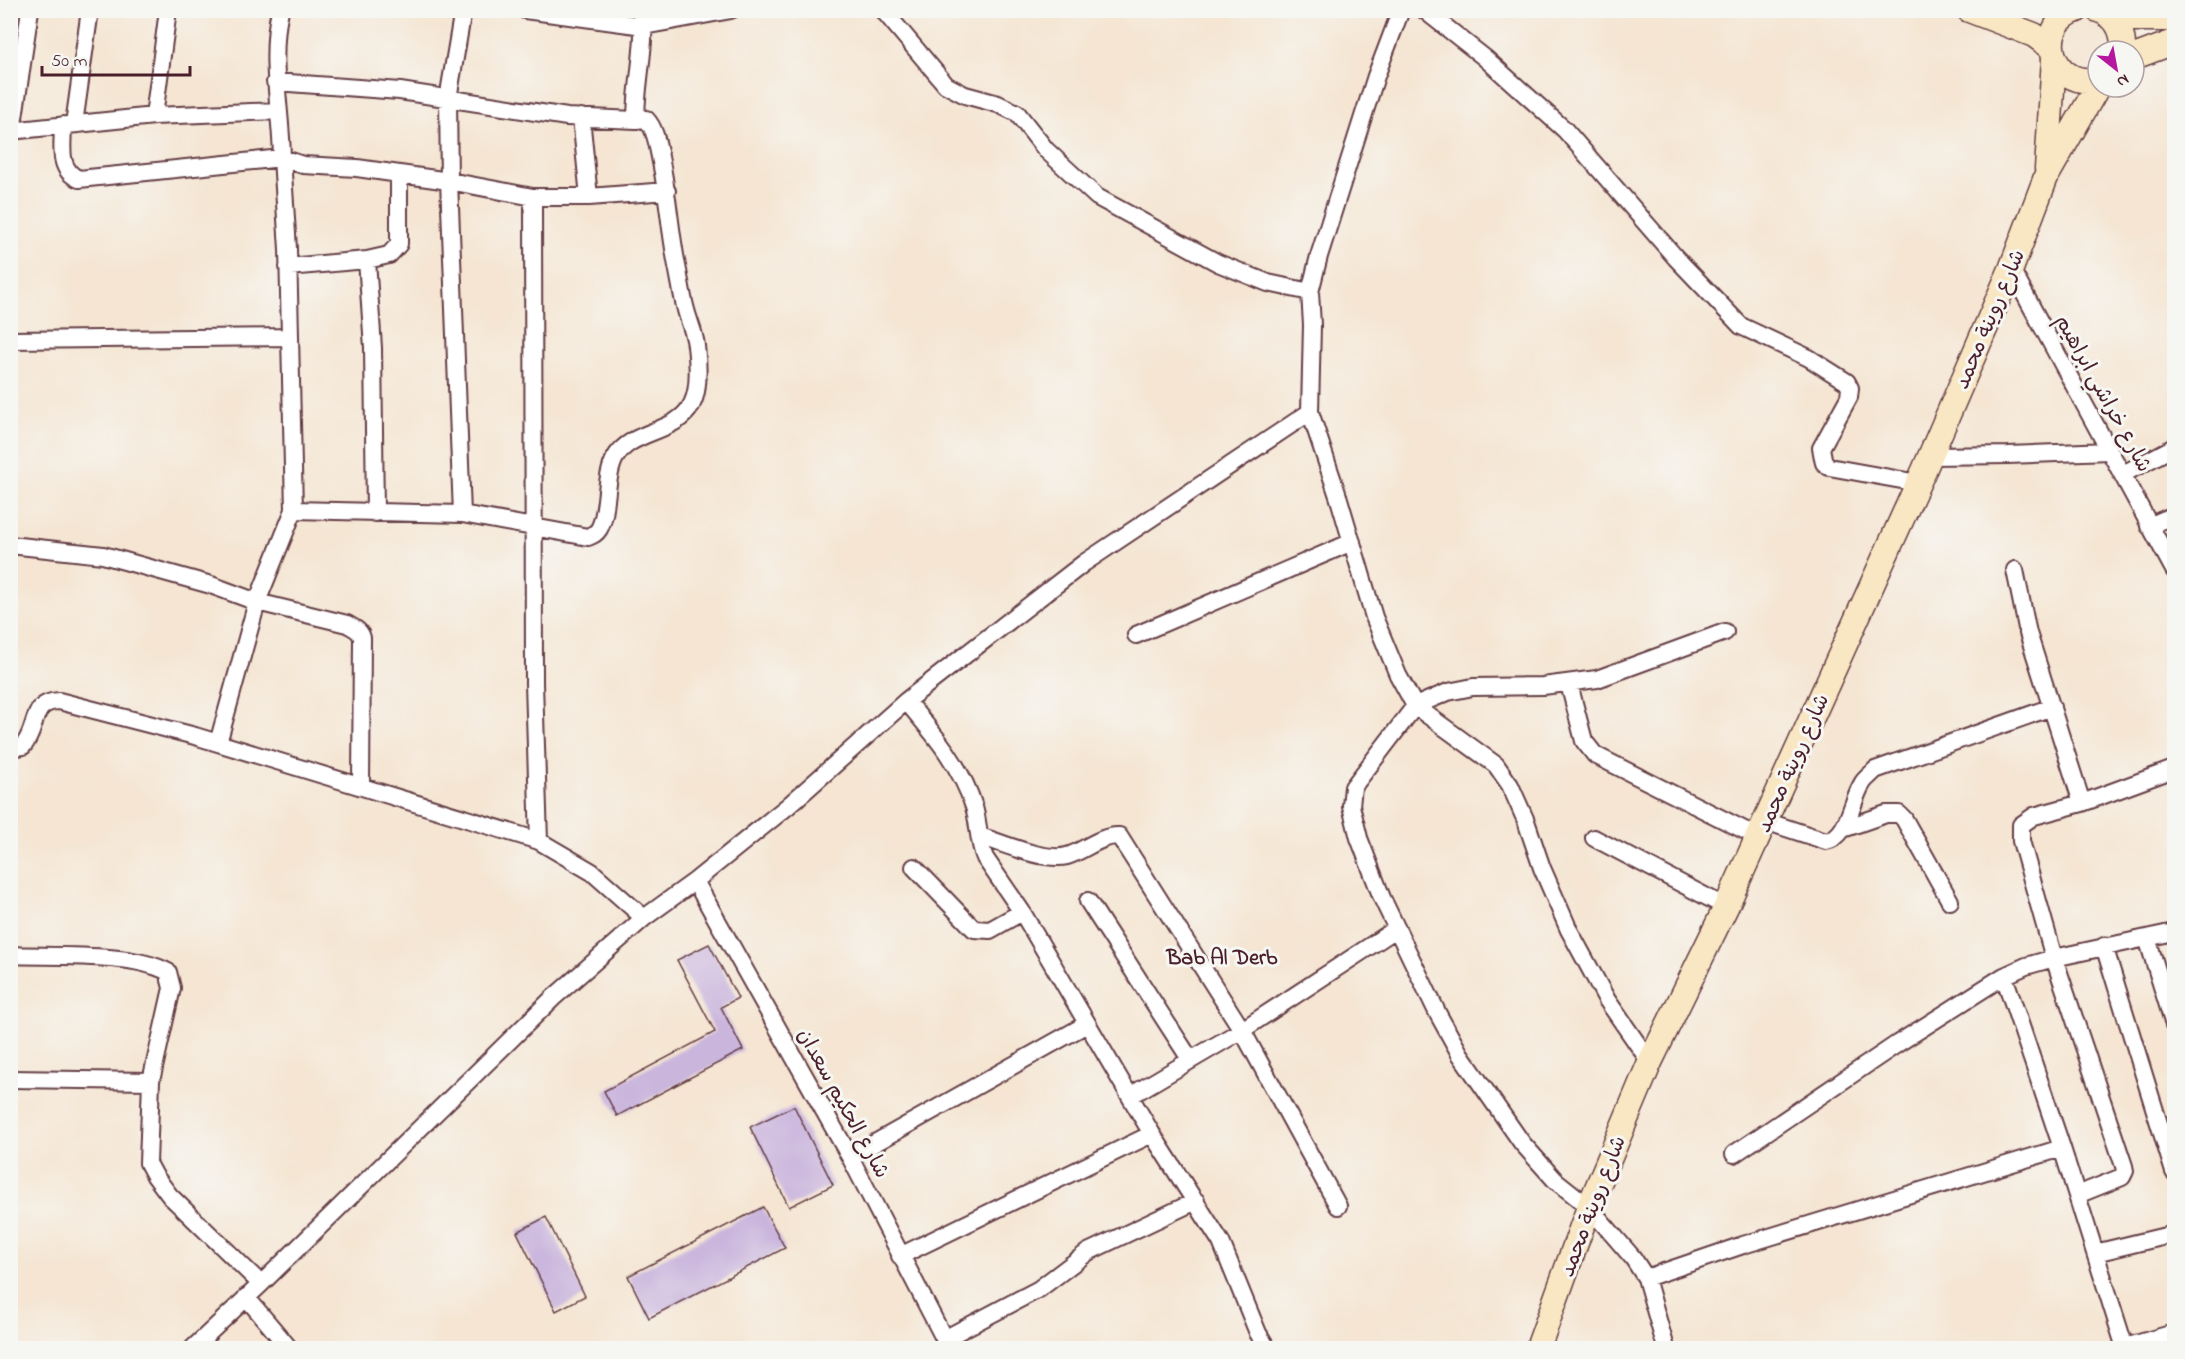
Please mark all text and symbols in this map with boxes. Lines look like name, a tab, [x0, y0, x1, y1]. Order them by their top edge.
scale bar	[42, 39, 190, 77]
north arrow	[2086, 39, 2146, 99]
text: 50 m	[51, 49, 88, 75]
text: N	[2112, 67, 2134, 93]
street label: شارع روينة محمد	[1948, 245, 2034, 394]
street label: شارع خراشي ابراهيم	[2045, 310, 2158, 479]
street label: شارع روينة محمد	[1750, 690, 1838, 838]
district label: Bab Al Derb	[1166, 943, 1278, 975]
street label: شارع الحكيم سعدان	[789, 1024, 896, 1184]
street label: شارع روينة محمد	[1553, 1132, 1635, 1282]

